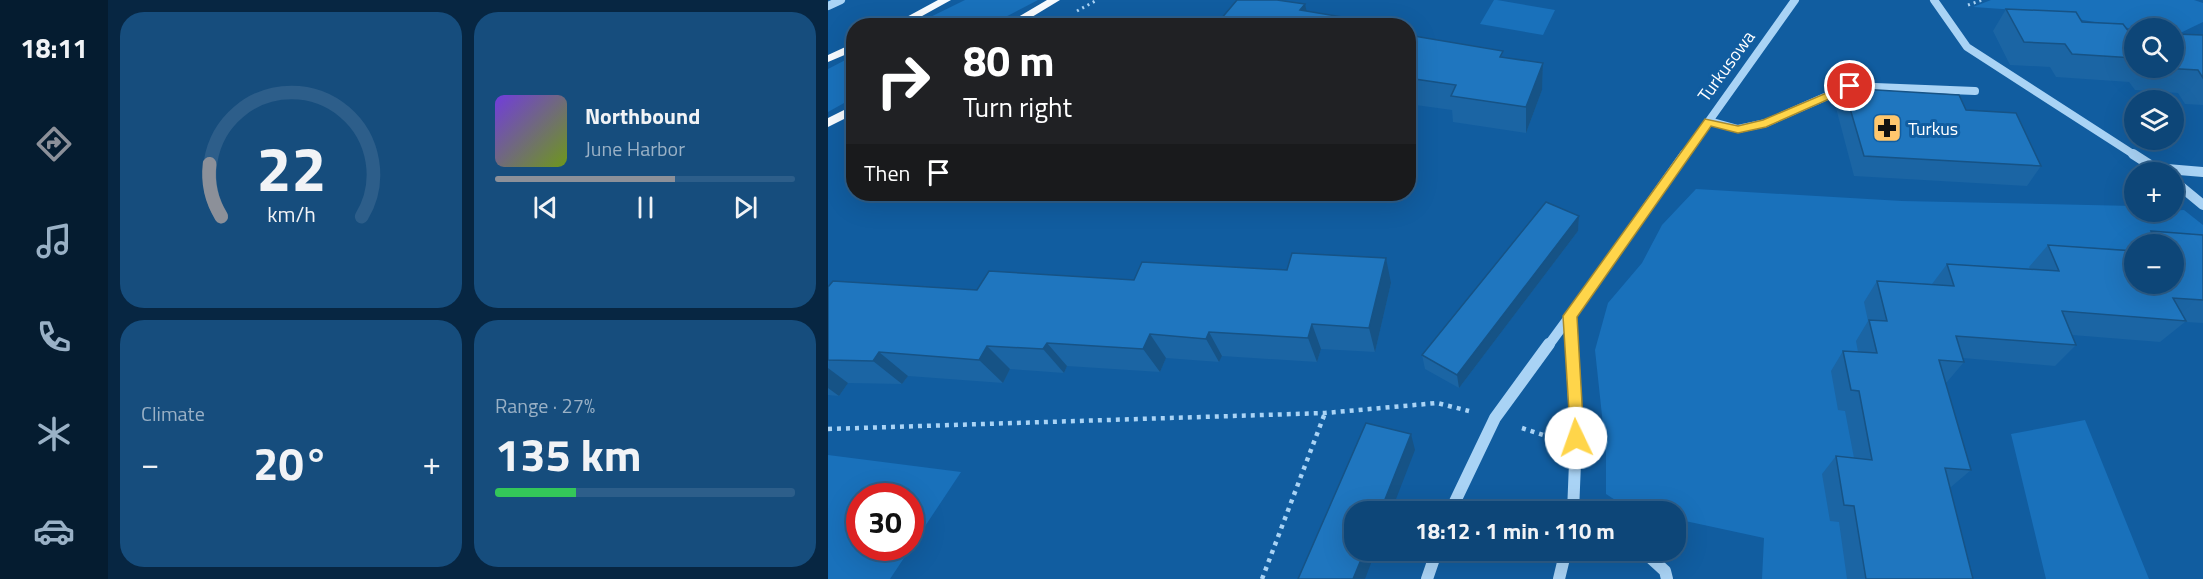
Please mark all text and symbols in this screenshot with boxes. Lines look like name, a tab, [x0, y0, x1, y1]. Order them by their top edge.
map controls	[2124, 18, 2184, 294]
button: search	[2124, 18, 2184, 78]
street label: Turkusowa	[1691, 25, 1761, 107]
text: 18:11	[20, 27, 88, 68]
text: 80 m	[963, 28, 1055, 92]
icon: right	[864, 42, 942, 120]
pin	[1824, 60, 1875, 111]
icon: arrive	[1833, 69, 1866, 102]
text: Turn right	[963, 86, 1072, 127]
button: layers	[2124, 90, 2184, 150]
text: Northbound	[585, 99, 700, 133]
pharmacy icon: Turkus	[1871, 112, 1903, 144]
place label: Turkus	[1908, 115, 1958, 142]
text: 22	[256, 120, 326, 215]
icon: directions	[33, 123, 75, 165]
text: June Harbor	[585, 133, 685, 164]
text: Then	[864, 156, 910, 190]
icon: arrive	[922, 156, 955, 189]
button: +	[2124, 162, 2184, 222]
icon: previous	[529, 191, 562, 224]
icon: pause	[629, 191, 662, 224]
icon: next	[729, 191, 762, 224]
text: km/h	[267, 198, 315, 230]
icon: music	[33, 220, 75, 262]
button: −	[2124, 234, 2184, 294]
icon: phone	[33, 316, 75, 358]
text: Range · 27%	[495, 390, 595, 421]
text: Climate	[141, 398, 205, 429]
position arrow	[1544, 406, 1608, 470]
icon: climate	[33, 413, 75, 455]
text: 135 km	[495, 420, 641, 488]
text: 20°	[253, 429, 329, 497]
text: −	[141, 438, 159, 488]
text: +	[423, 438, 441, 488]
speed limit sign: 30	[846, 483, 924, 561]
icon: car	[33, 510, 75, 552]
text: 18:12 · 1 min · 110 m	[1415, 514, 1615, 548]

